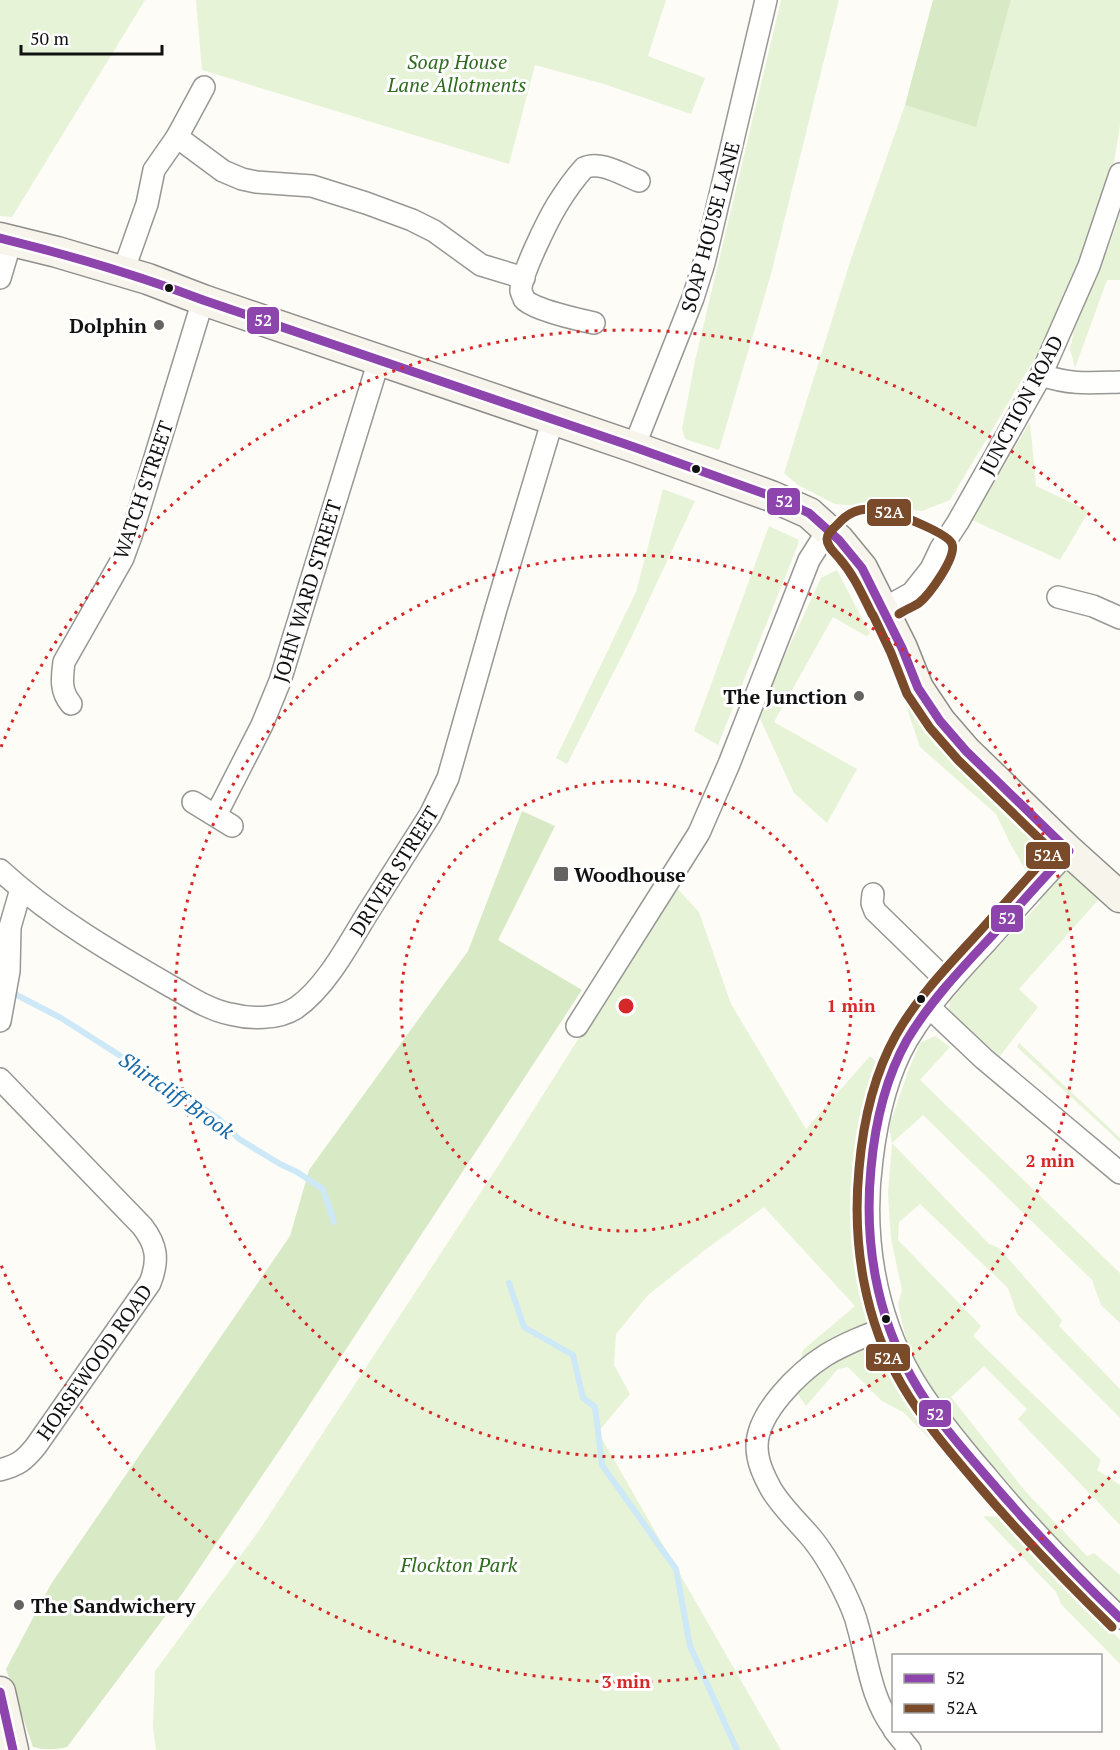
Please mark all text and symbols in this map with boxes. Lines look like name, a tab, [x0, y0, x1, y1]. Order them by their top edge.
scale bar	[21, 18, 162, 56]
text: 50 m	[30, 26, 70, 50]
park label: Soap House Lane Allotments	[387, 48, 526, 98]
street label: SOAP HOUSE LANE	[674, 139, 746, 315]
unlabelled marker	[163, 282, 175, 294]
line badge: 52	[246, 306, 280, 335]
text: 52	[254, 309, 272, 331]
place label: Dolphin	[69, 312, 147, 339]
marker: Dolphin	[152, 318, 166, 332]
street label: JUNCTION ROAD	[973, 330, 1069, 480]
street label: WATCH STREET	[107, 417, 179, 563]
unlabelled marker	[690, 463, 702, 475]
line badge: 52	[766, 487, 801, 516]
text: 52	[775, 490, 793, 512]
street label: JOHN WARD STREET	[266, 496, 348, 686]
line badge: 52A	[866, 498, 912, 527]
text: 52A	[874, 501, 904, 523]
place label: The Junction	[723, 683, 847, 710]
marker: The Junction	[852, 689, 866, 703]
street label: DRIVER STREET	[343, 801, 445, 941]
line badge: 52A	[1025, 841, 1071, 870]
text: 52A	[1033, 844, 1063, 866]
place label: Woodhouse	[574, 861, 686, 888]
marker: Woodhouse	[552, 865, 570, 883]
line badge: 52	[990, 904, 1024, 933]
text: 52	[998, 907, 1016, 929]
text: 1 min	[826, 993, 876, 1017]
unlabelled marker	[915, 993, 927, 1005]
centre of rings	[616, 996, 636, 1016]
water label: Shirtcliff Brook	[114, 1045, 241, 1145]
text: 2 min	[1025, 1148, 1075, 1172]
street label: HORSEWOOD ROAD	[30, 1279, 158, 1445]
unlabelled marker	[880, 1313, 892, 1325]
line badge: 52A	[865, 1343, 911, 1372]
text: 52A	[873, 1347, 903, 1369]
line badge: 52	[918, 1399, 952, 1428]
text: 52	[926, 1403, 944, 1425]
park label: Flockton Park	[400, 1551, 518, 1578]
place label: The Sandwichery	[31, 1592, 196, 1619]
marker: The Sandwichery	[12, 1598, 26, 1612]
legend	[892, 1654, 1102, 1732]
text: 52	[946, 1665, 965, 1689]
text: 3 min	[601, 1669, 651, 1693]
text: 52A	[946, 1695, 978, 1719]

